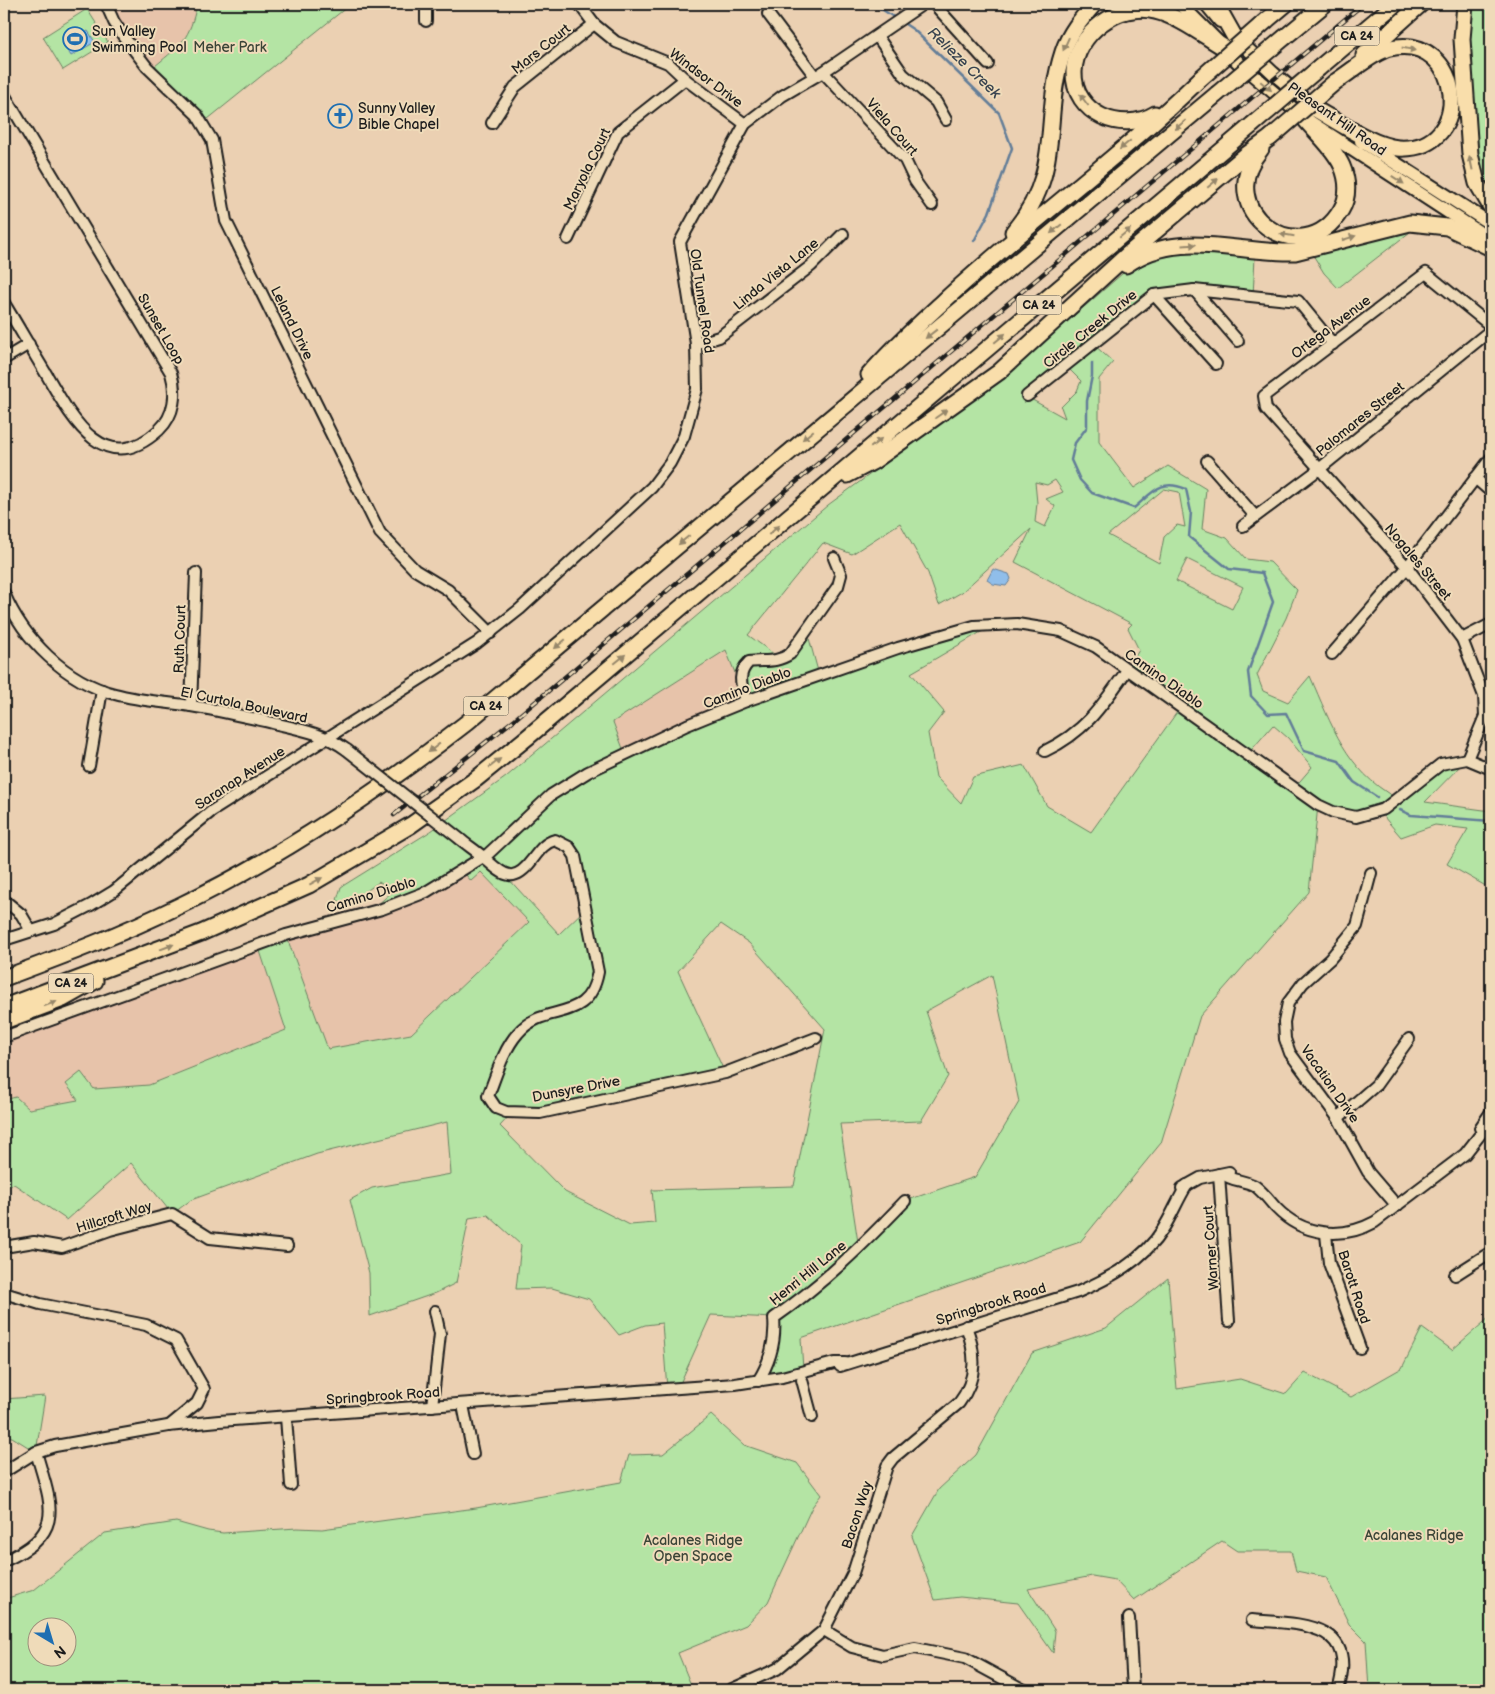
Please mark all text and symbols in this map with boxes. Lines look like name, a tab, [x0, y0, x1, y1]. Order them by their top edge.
street label: Mars Court	[508, 20, 574, 78]
place label: Sun Valley Swimming Pool	[92, 23, 187, 56]
water label: Relieze Creek	[923, 23, 1005, 103]
sports icon: Sun Valley Swimming Pool	[62, 26, 88, 52]
road number: CA 24	[1334, 27, 1380, 46]
one-way arrow	[1062, 37, 1070, 51]
park label: Meher Park	[193, 39, 267, 56]
street label: Windsor Drive	[666, 45, 746, 111]
one-way arrow	[1401, 45, 1417, 53]
street label: Pleasant Hill Road	[1284, 79, 1390, 159]
one-way arrow	[1259, 80, 1271, 92]
one-way arrow	[1079, 93, 1089, 107]
street label: Viela Court	[863, 95, 922, 160]
place label: Sunny Valley Bible Chapel	[358, 100, 439, 133]
church icon: Sunny Valley Bible Chapel	[327, 103, 353, 129]
one-way arrow	[1174, 119, 1186, 130]
street label: Maryola Court	[560, 124, 615, 213]
one-way arrow	[1119, 140, 1132, 151]
one-way arrow	[1467, 155, 1475, 171]
one-way arrow	[1391, 175, 1405, 185]
one-way arrow	[1206, 177, 1219, 188]
one-way arrow	[1049, 224, 1062, 235]
one-way arrow	[1118, 227, 1131, 238]
one-way arrow	[1279, 231, 1295, 239]
street label: Linda Vista Lane	[730, 234, 822, 314]
one-way arrow	[1342, 234, 1357, 242]
one-way arrow	[1181, 240, 1197, 248]
street label: Old Tunnel Road	[686, 248, 718, 354]
street label: Leland Drive	[267, 284, 317, 362]
street label: Circle Creek Drive	[1040, 286, 1140, 372]
street label: Sunset Loop	[134, 290, 188, 368]
street label: Ortega Avenue	[1288, 292, 1374, 362]
road number: CA 24	[1016, 296, 1062, 314]
one-way arrow	[925, 328, 938, 339]
one-way arrow	[994, 332, 1007, 343]
street label: Palomares Street	[1312, 378, 1408, 460]
one-way arrow	[935, 409, 948, 419]
one-way arrow	[802, 430, 815, 441]
one-way arrow	[870, 437, 883, 448]
street label: Nogales Street	[1381, 520, 1455, 604]
one-way arrow	[767, 524, 780, 535]
one-way arrow	[678, 534, 690, 545]
street label: Ruth Court	[170, 604, 190, 674]
one-way arrow	[553, 639, 566, 650]
street label: Camino Diablo	[1121, 645, 1207, 713]
one-way arrow	[613, 654, 626, 665]
street label: Camino Diablo	[701, 663, 793, 713]
street label: El Curtola Boulevard	[179, 683, 309, 727]
road number: CA 24	[464, 696, 508, 716]
one-way arrow	[428, 742, 441, 753]
street label: Saranap Avenue	[192, 743, 288, 813]
one-way arrow	[488, 758, 501, 769]
street label: Camino Diablo	[324, 873, 418, 917]
one-way arrow	[308, 877, 323, 885]
one-way arrow	[160, 942, 174, 950]
road number: CA 24	[48, 974, 94, 992]
one-way arrow	[42, 1000, 57, 1007]
street label: Vacation Drive	[1297, 1042, 1363, 1126]
street label: Dunsyre Drive	[531, 1072, 621, 1106]
street label: Hillcroft Way	[74, 1197, 154, 1237]
street label: Warner Court	[1200, 1204, 1222, 1291]
street label: Henri Hill Lane	[766, 1237, 850, 1309]
street label: Barott Road	[1334, 1248, 1374, 1326]
street label: Springbrook Road	[934, 1279, 1048, 1329]
street label: Springbrook Road	[326, 1384, 440, 1408]
street label: Bacon Way	[838, 1478, 876, 1551]
park label: Acalanes Ridge	[1364, 1527, 1464, 1544]
park label: Acalanes Ridge Open Space	[643, 1532, 743, 1565]
north arrow	[28, 1616, 78, 1666]
text: N	[50, 1642, 69, 1662]

